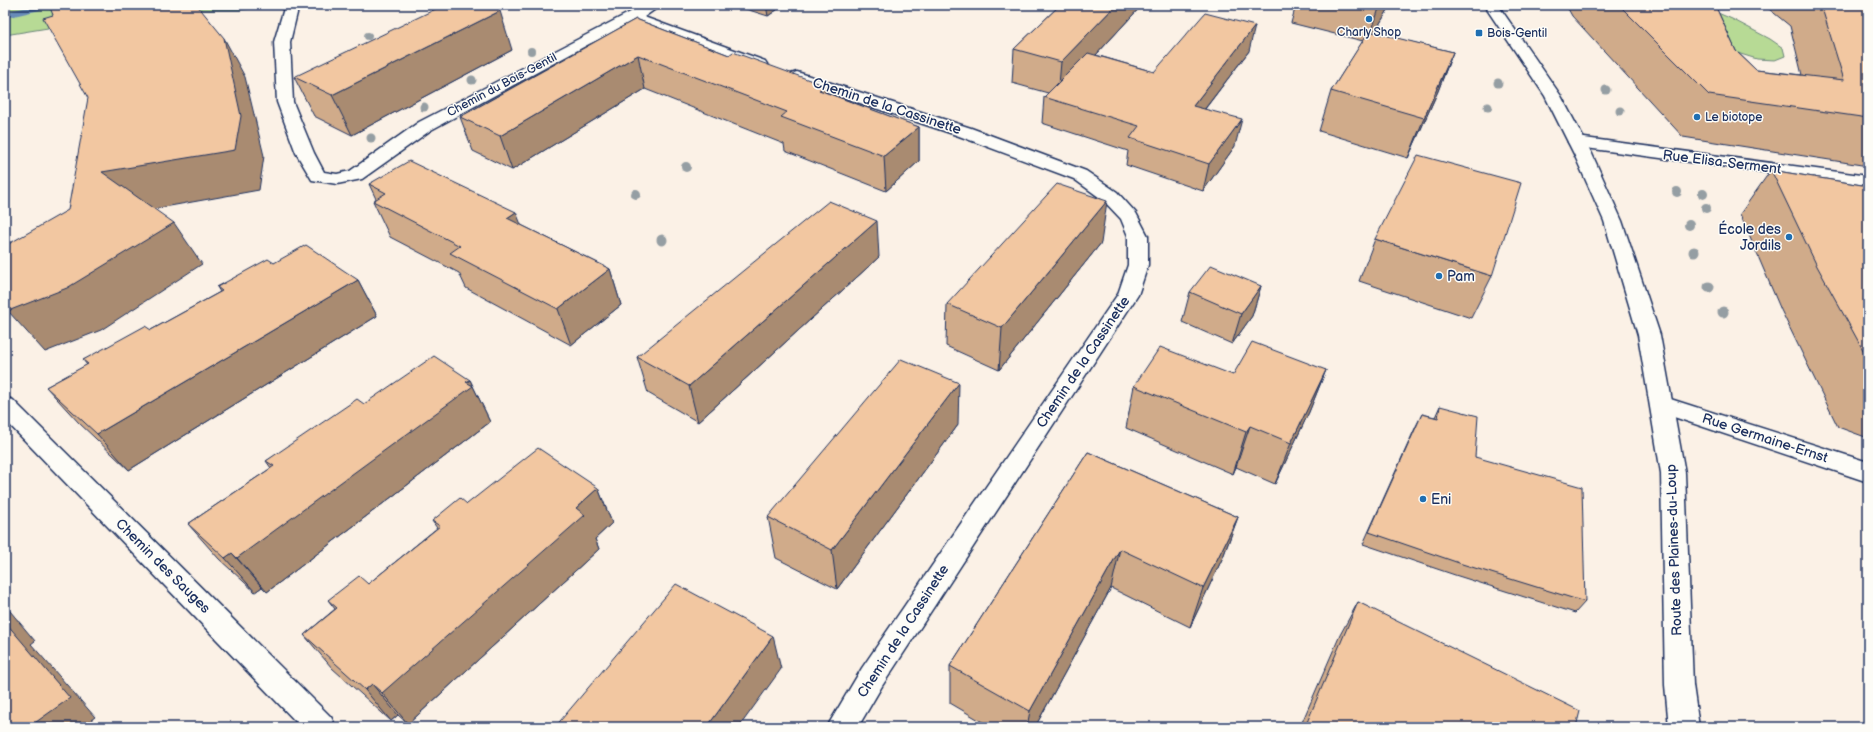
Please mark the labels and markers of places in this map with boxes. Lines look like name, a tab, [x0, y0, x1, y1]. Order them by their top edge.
marker: Charly Shop	[1364, 14, 1374, 24]
place label: Charly Shop	[1337, 25, 1401, 40]
place label: Bois-Gentil	[1487, 26, 1547, 41]
marker: Bois-Gentil	[1474, 28, 1484, 38]
place label: Le biotope	[1705, 110, 1762, 125]
marker: Le biotope	[1692, 112, 1702, 122]
place label: École des Jordils	[1718, 220, 1781, 254]
marker: École des Jordils	[1784, 232, 1794, 242]
place label: Pam	[1447, 268, 1475, 285]
marker: Pam	[1434, 271, 1444, 281]
place label: Eni	[1431, 491, 1451, 508]
marker: Eni	[1418, 494, 1428, 504]

